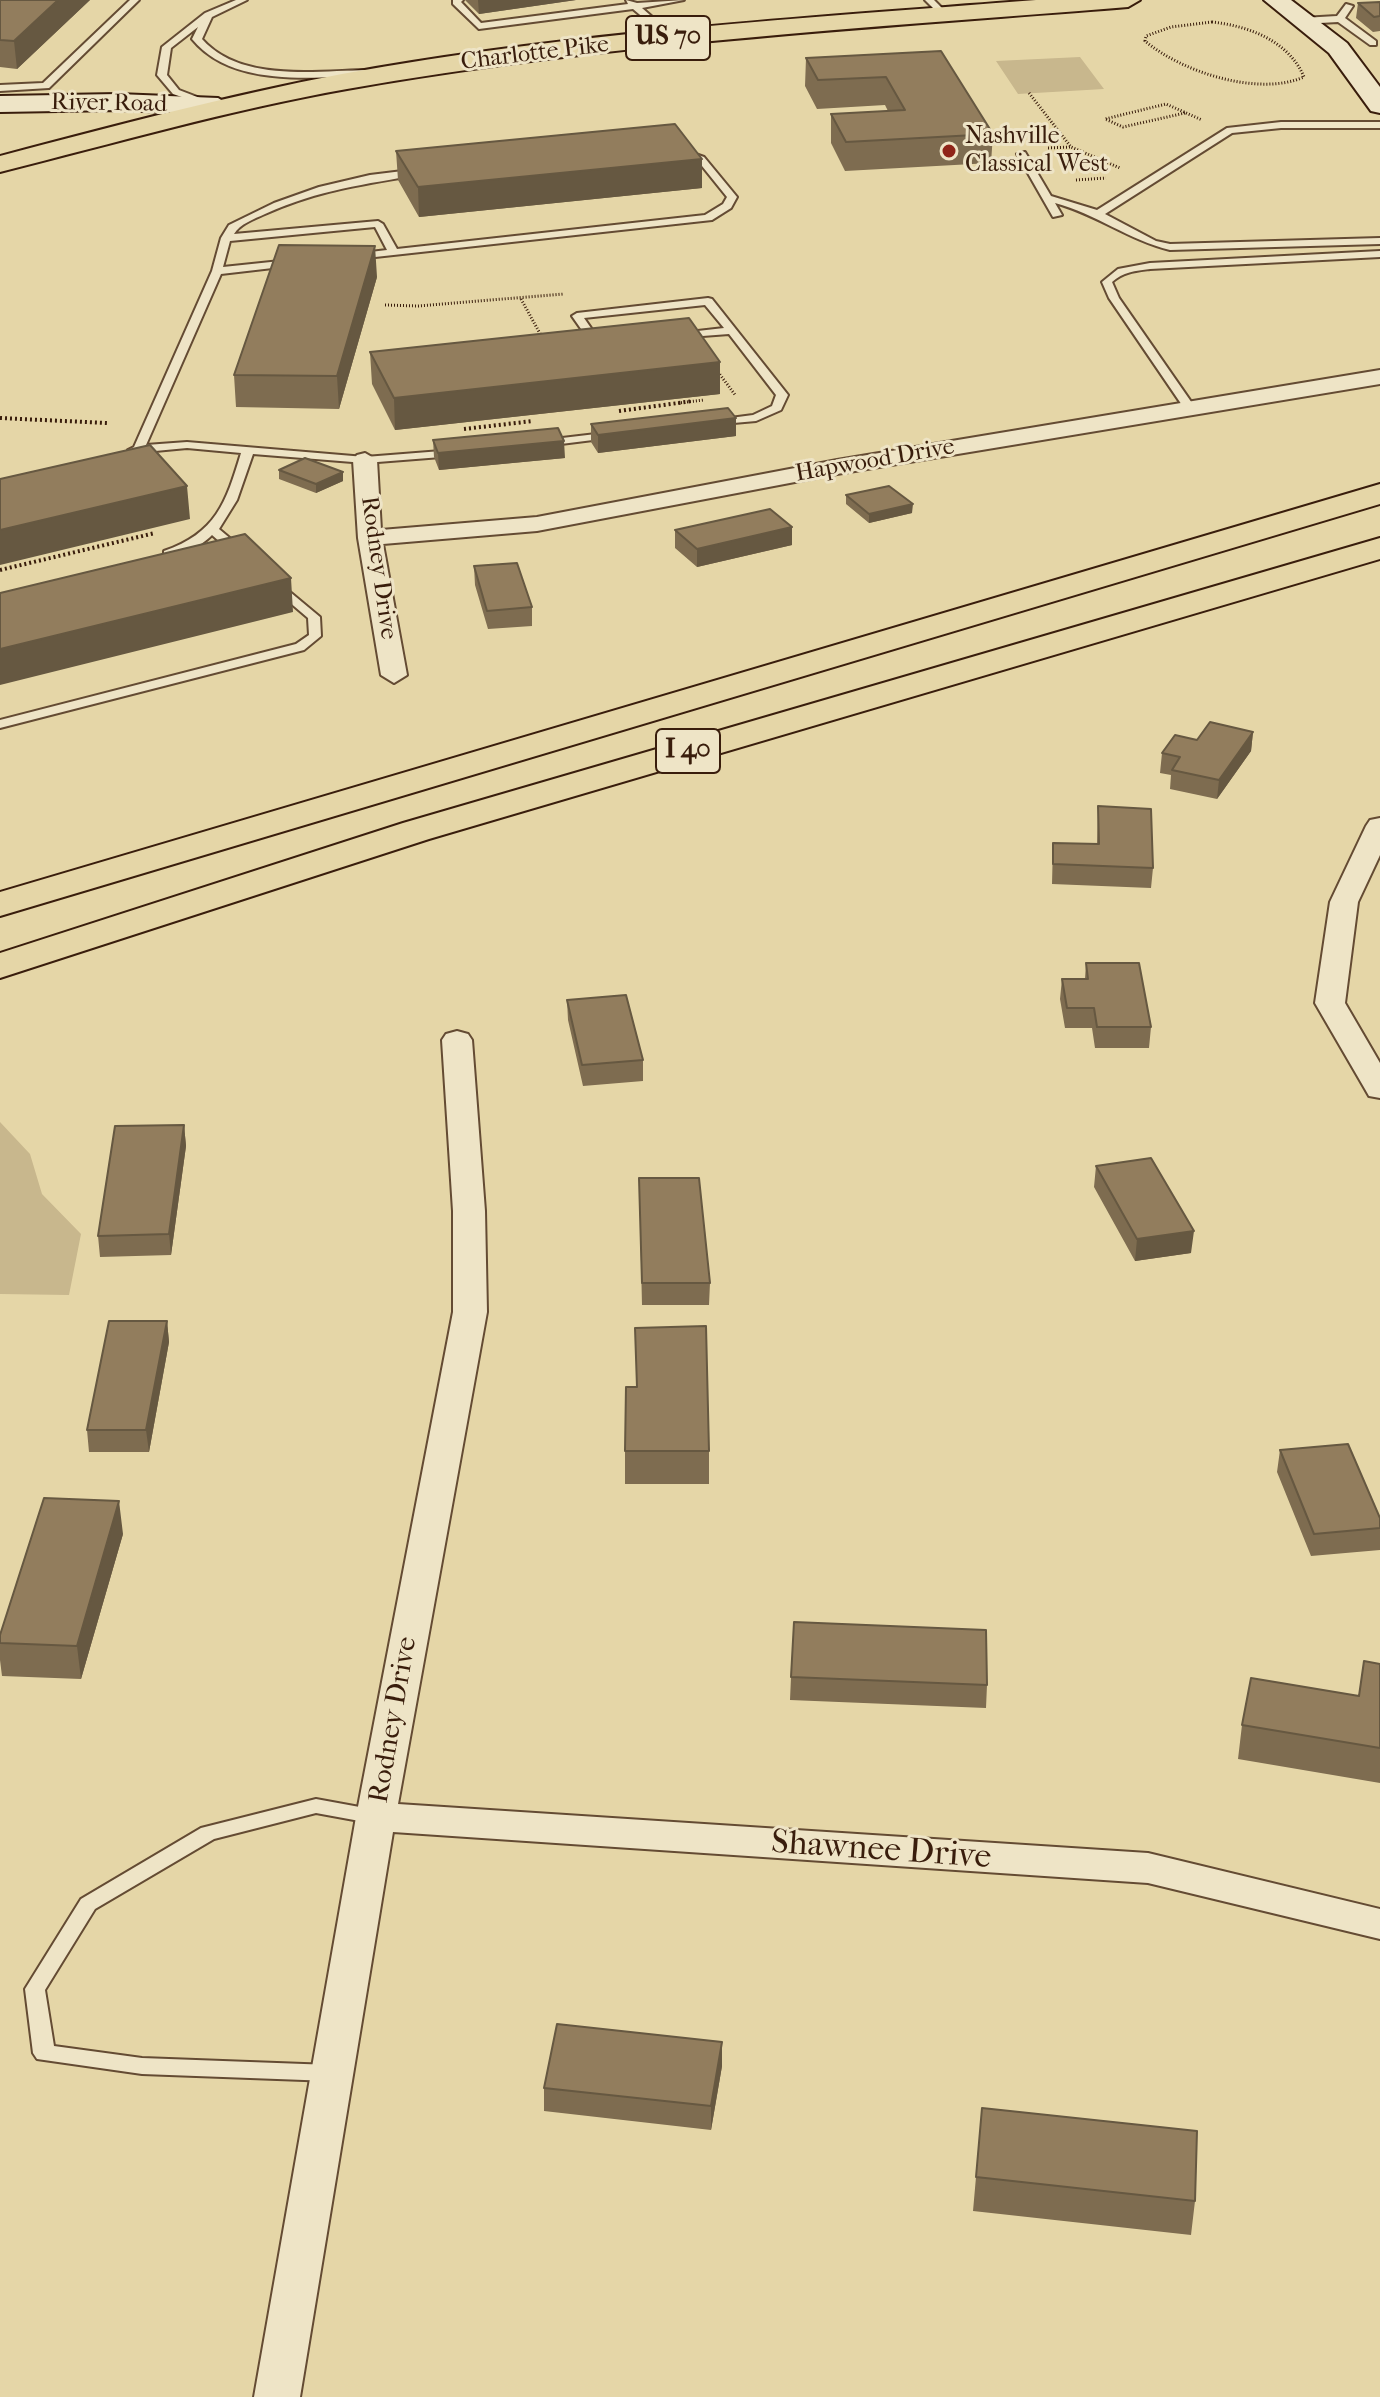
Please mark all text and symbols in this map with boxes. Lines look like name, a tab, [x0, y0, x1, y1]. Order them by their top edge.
road number: US 70	[626, 16, 710, 60]
street label: Charlotte Pike	[459, 31, 611, 77]
street label: River Road	[51, 89, 167, 119]
place label: Nashville Classical West	[965, 123, 1108, 179]
marker: Nashville Classical West	[940, 142, 958, 160]
street label: Hapwood Drive	[793, 433, 957, 489]
street label: Rodney Drive	[354, 495, 402, 641]
road number: I 40	[656, 729, 720, 773]
street label: Rodney Drive	[363, 1634, 425, 1806]
street label: Shawnee Drive	[770, 1823, 992, 1879]

